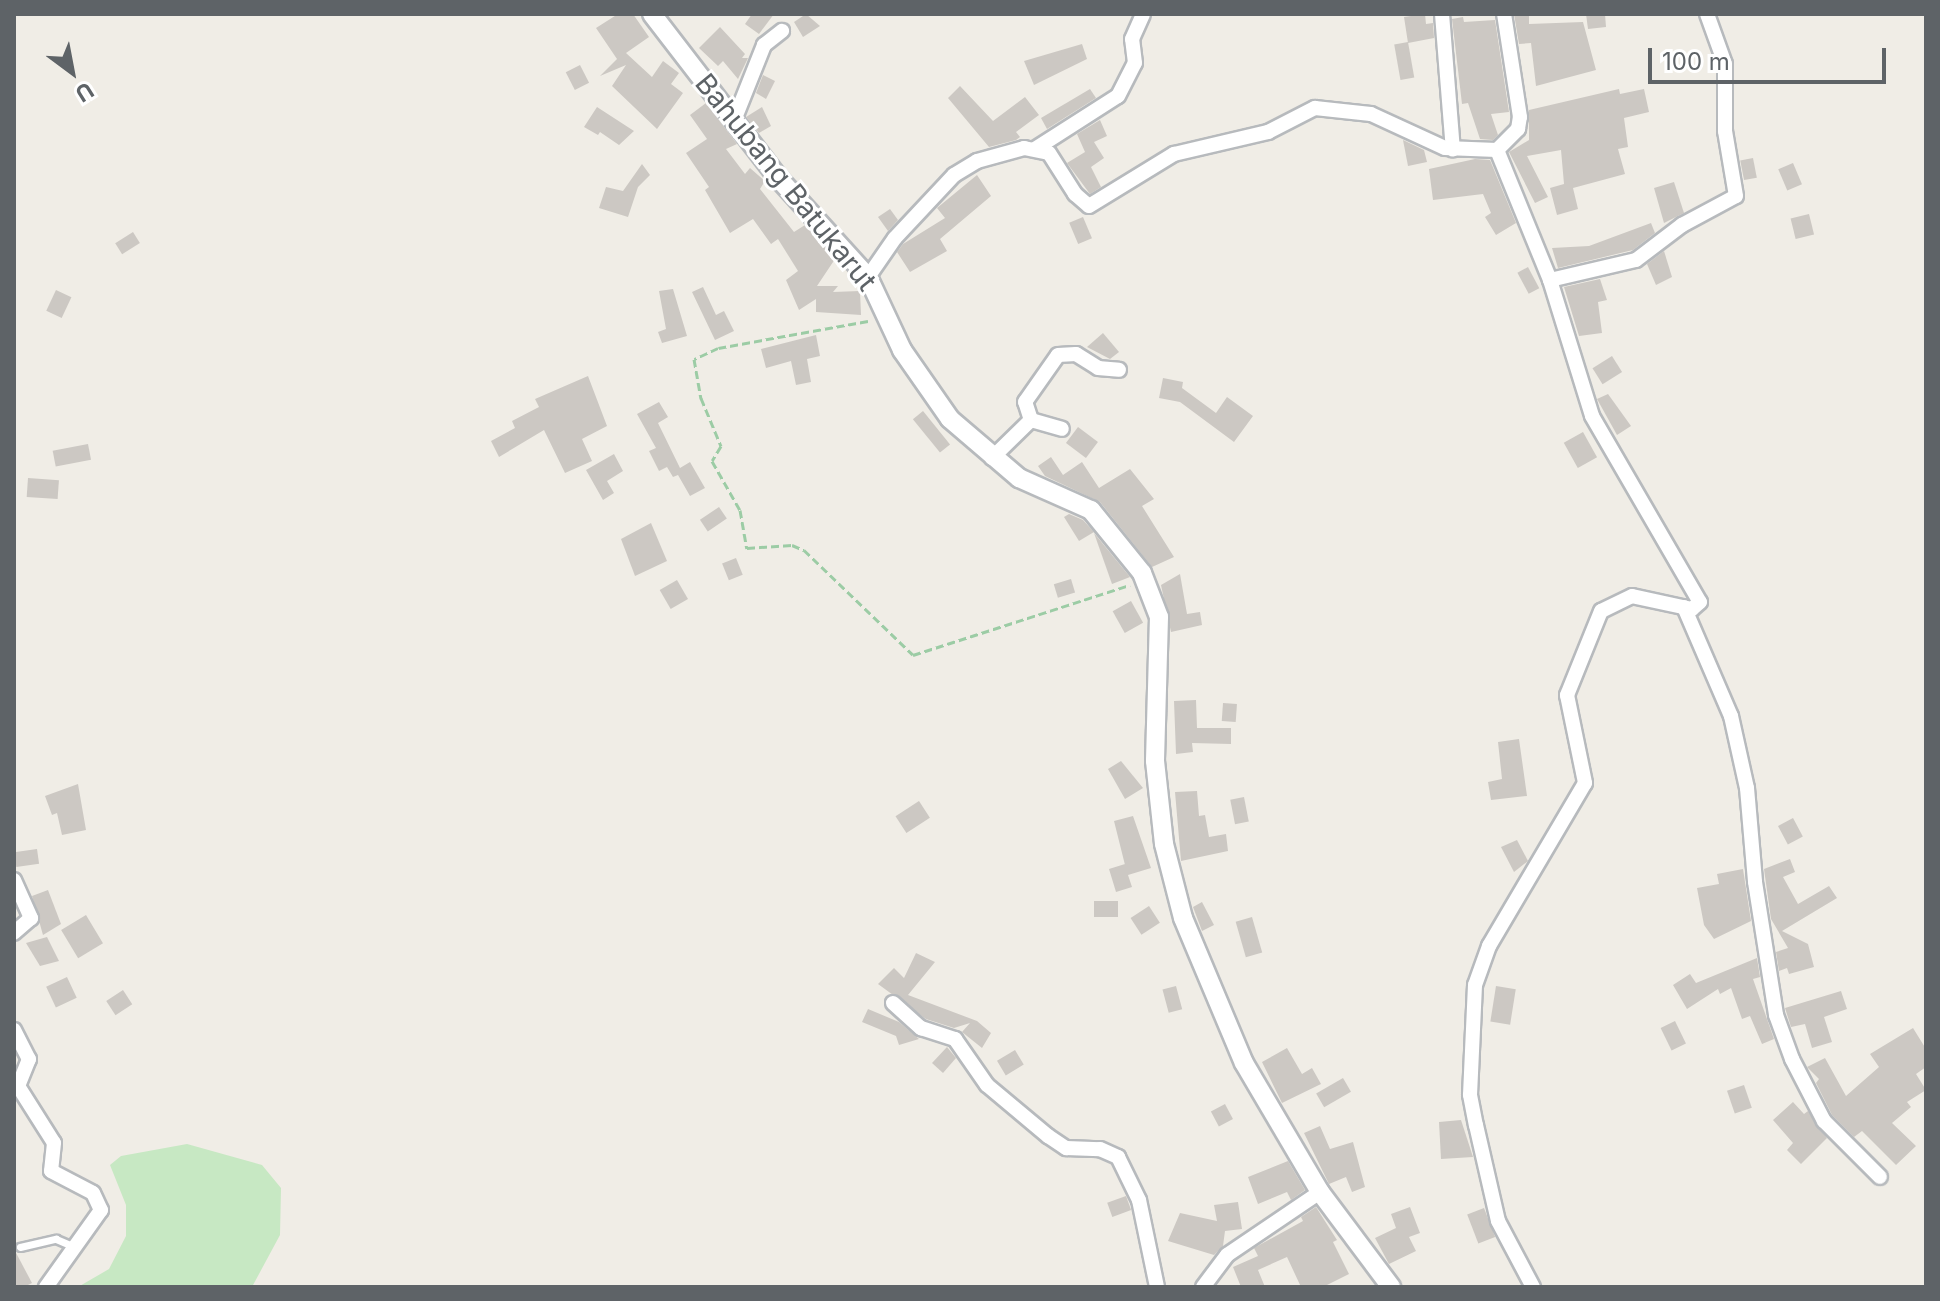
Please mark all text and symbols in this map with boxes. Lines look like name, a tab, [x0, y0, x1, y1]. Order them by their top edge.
north arrow	[32, 32, 112, 112]
scale bar	[1652, 32, 1890, 82]
text: 100 m	[1662, 47, 1730, 76]
street label: Bahubang Batukarut	[688, 67, 884, 297]
text: U	[71, 77, 98, 108]

